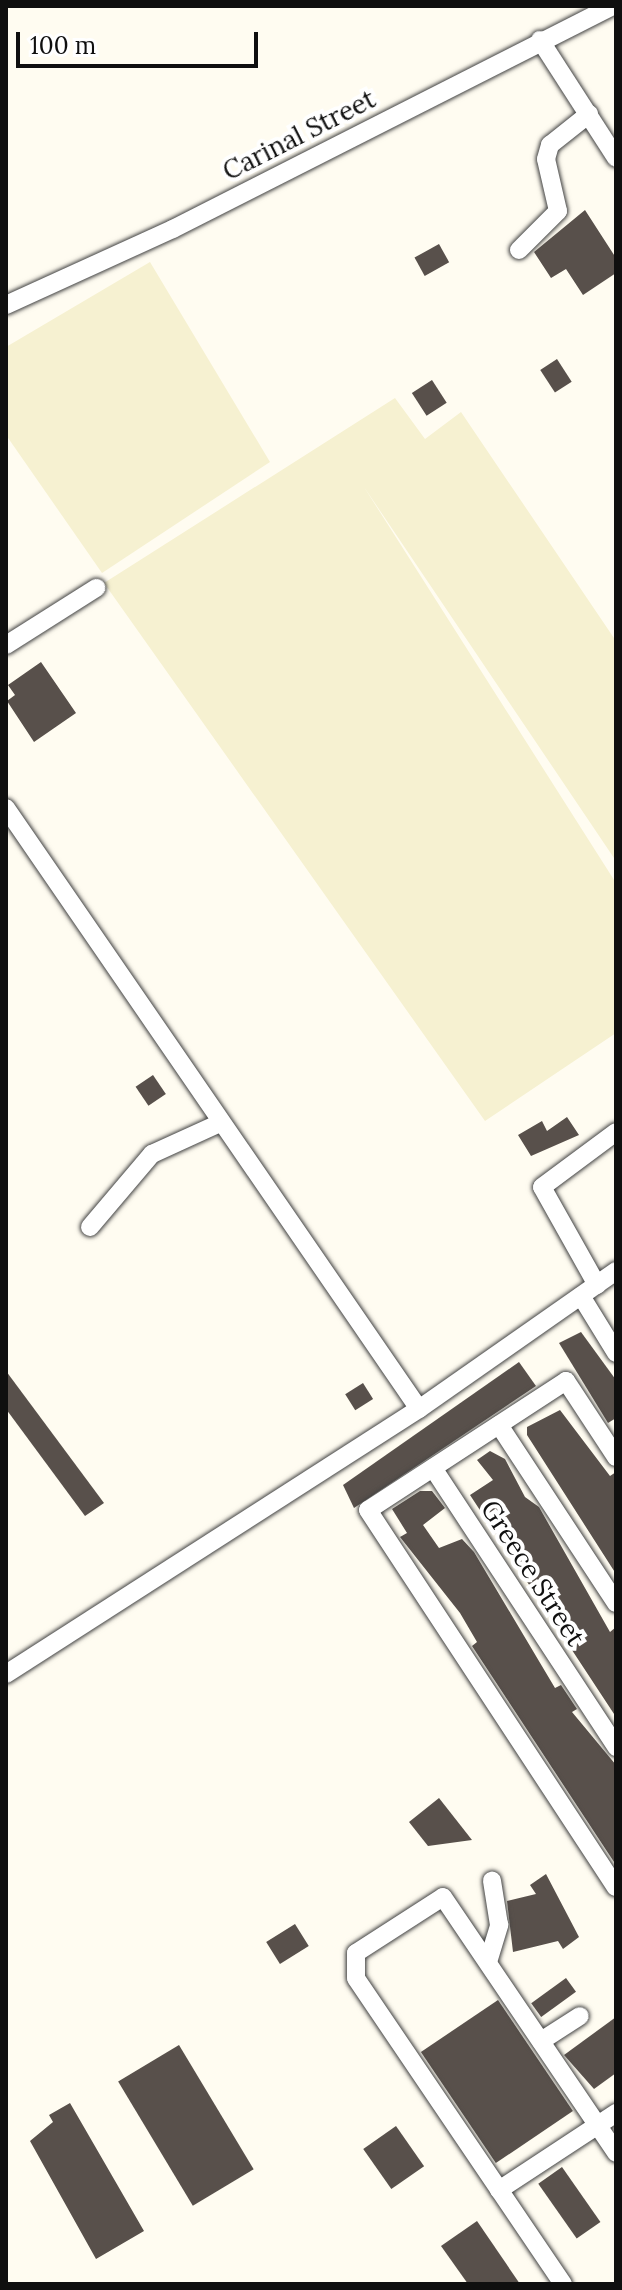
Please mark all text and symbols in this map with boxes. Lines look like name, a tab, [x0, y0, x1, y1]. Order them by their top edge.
scale bar	[20, 16, 262, 66]
text: 100 m	[30, 30, 96, 61]
street label: Carinal Street	[218, 83, 380, 187]
street label: Greece Street	[474, 1494, 592, 1652]

